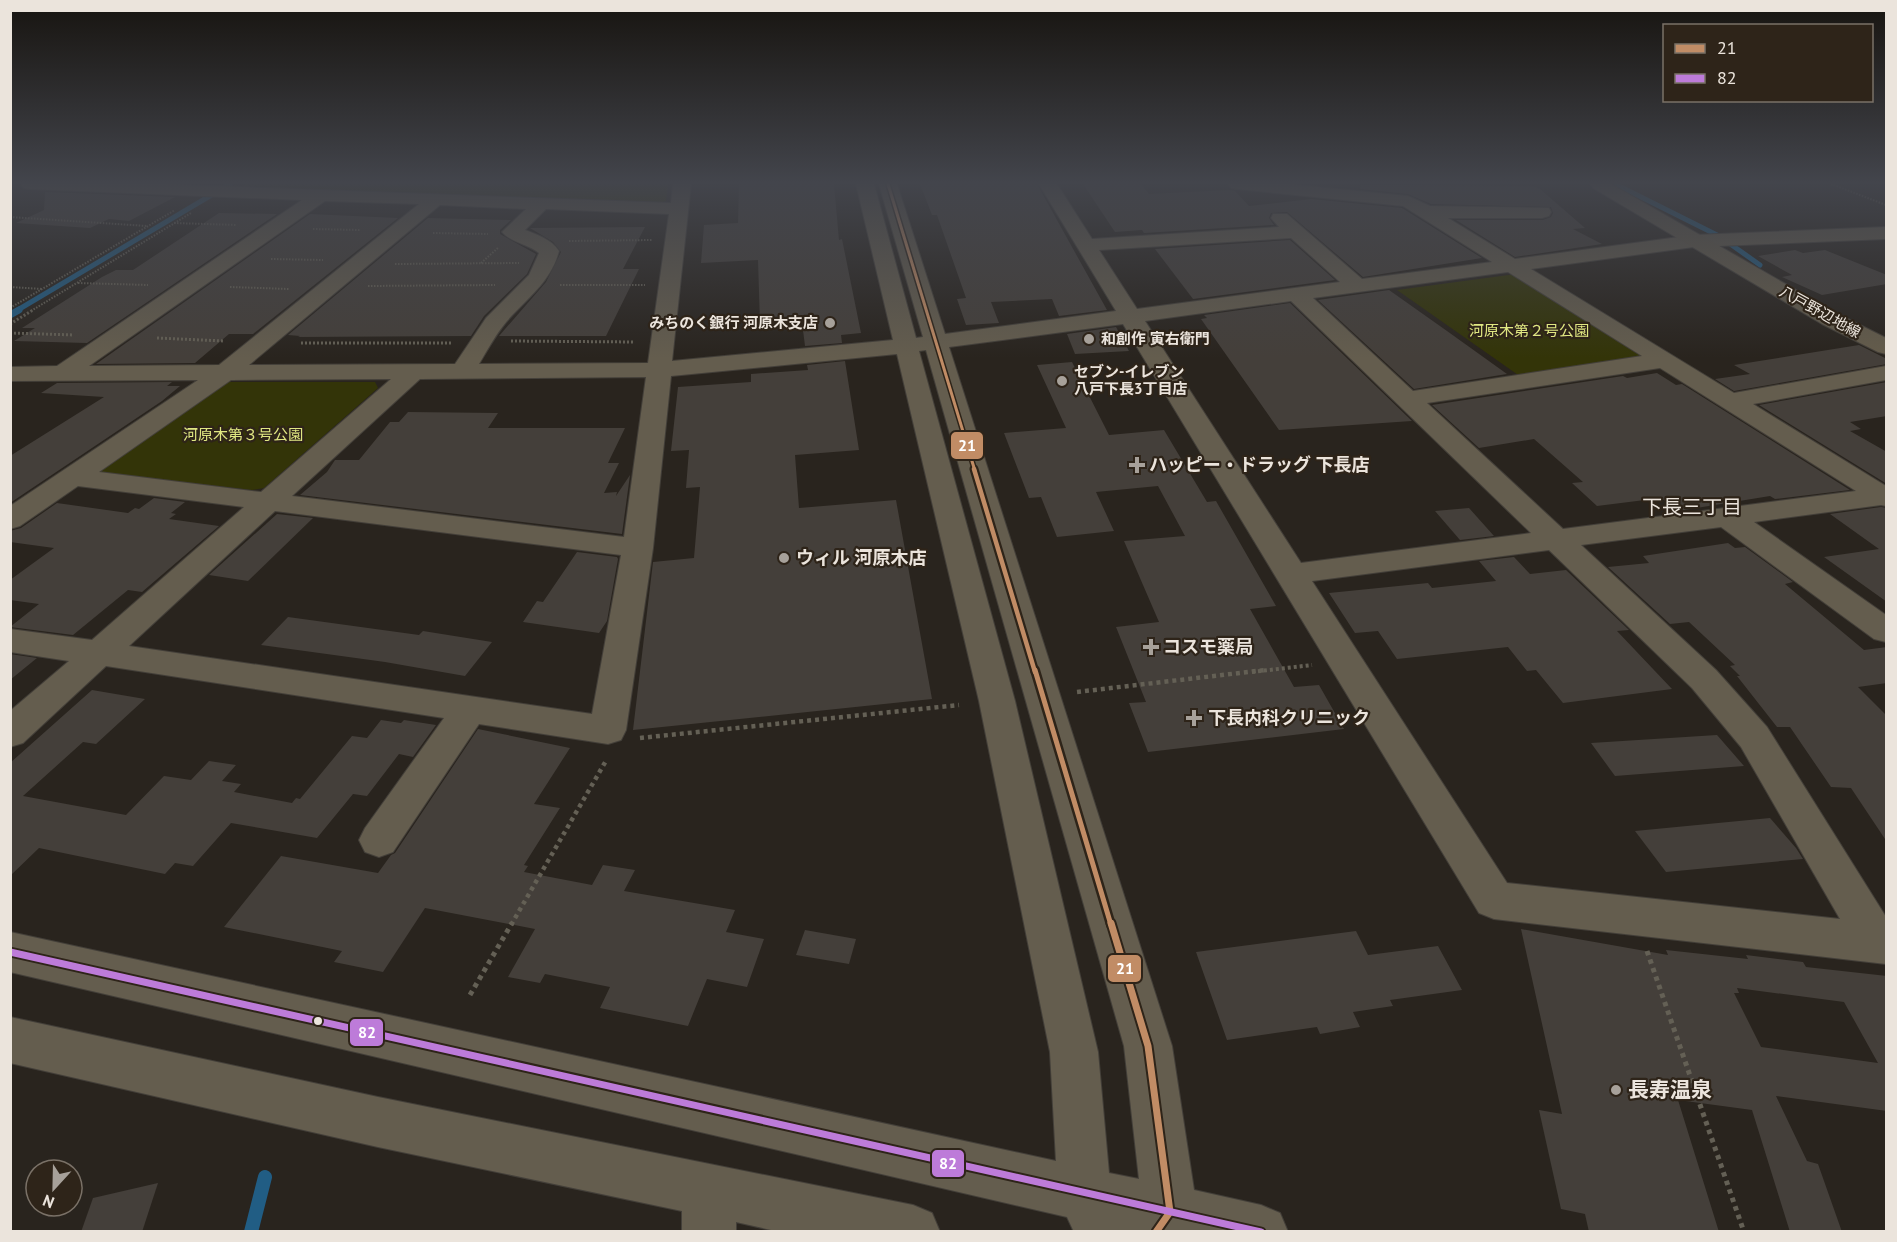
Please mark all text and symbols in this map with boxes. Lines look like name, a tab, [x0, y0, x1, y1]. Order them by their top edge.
legend	[1663, 24, 1873, 102]
text: 21	[1717, 36, 1737, 59]
text: 82	[1717, 66, 1737, 89]
street label: 八戸野辺地線	[1776, 281, 1864, 342]
place label: みちのく銀行 河原木支店	[649, 313, 818, 332]
marker: みちのく銀行 河原木支店	[823, 316, 837, 330]
park label: 河原木第２号公園	[1469, 321, 1589, 340]
place label: 和創作 寅右衛門	[1101, 329, 1210, 348]
marker: 和創作 寅右衛門	[1082, 332, 1096, 346]
place label: セブン-イレブン 八戸下長3丁目店	[1074, 362, 1188, 398]
marker: セブン-イレブン 八戸下長3丁目店	[1055, 374, 1069, 388]
park label: 河原木第３号公園	[183, 425, 303, 444]
line badge: 21	[950, 431, 984, 460]
text: 21	[958, 435, 976, 455]
place label: ハッピー・ドラッグ 下長店	[1149, 453, 1370, 476]
marker: ハッピー・ドラッグ 下長店	[1130, 458, 1144, 472]
district label: 下長三丁目	[1642, 494, 1742, 520]
place label: ウィル 河原木店	[796, 546, 927, 569]
marker: ウィル 河原木店	[777, 551, 791, 565]
place label: コスモ薬局	[1163, 635, 1253, 658]
marker: コスモ薬局	[1144, 640, 1158, 654]
place label: 下長内科クリニック	[1208, 706, 1370, 729]
marker: 下長内科クリニック	[1185, 709, 1203, 727]
line badge: 21	[1107, 954, 1142, 983]
text: 21	[1116, 958, 1134, 978]
unlabelled marker	[312, 1015, 324, 1027]
line badge: 82	[349, 1018, 384, 1047]
text: 82	[358, 1022, 376, 1042]
place label: 長寿温泉	[1628, 1076, 1712, 1103]
marker: 長寿温泉	[1609, 1083, 1623, 1097]
line badge: 82	[931, 1149, 965, 1178]
text: 82	[939, 1153, 957, 1173]
north arrow	[24, 1158, 84, 1218]
text: N	[40, 1191, 57, 1213]

